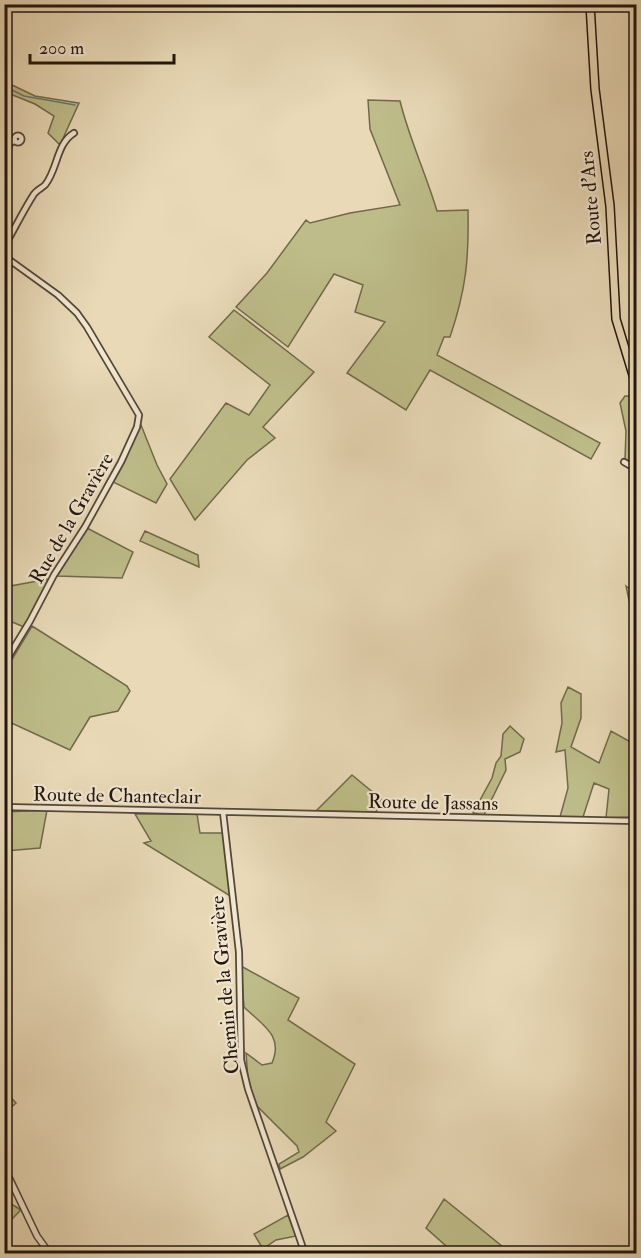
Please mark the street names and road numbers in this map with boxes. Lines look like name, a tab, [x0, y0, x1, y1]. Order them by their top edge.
street label: Route d'Ars	[574, 150, 607, 246]
street label: Rue de la Gravière	[24, 448, 119, 588]
street label: Route de Chanteclair	[33, 782, 202, 809]
street label: Route de Jassans	[368, 789, 499, 816]
street label: Chemin de la Gravière	[204, 895, 245, 1075]

